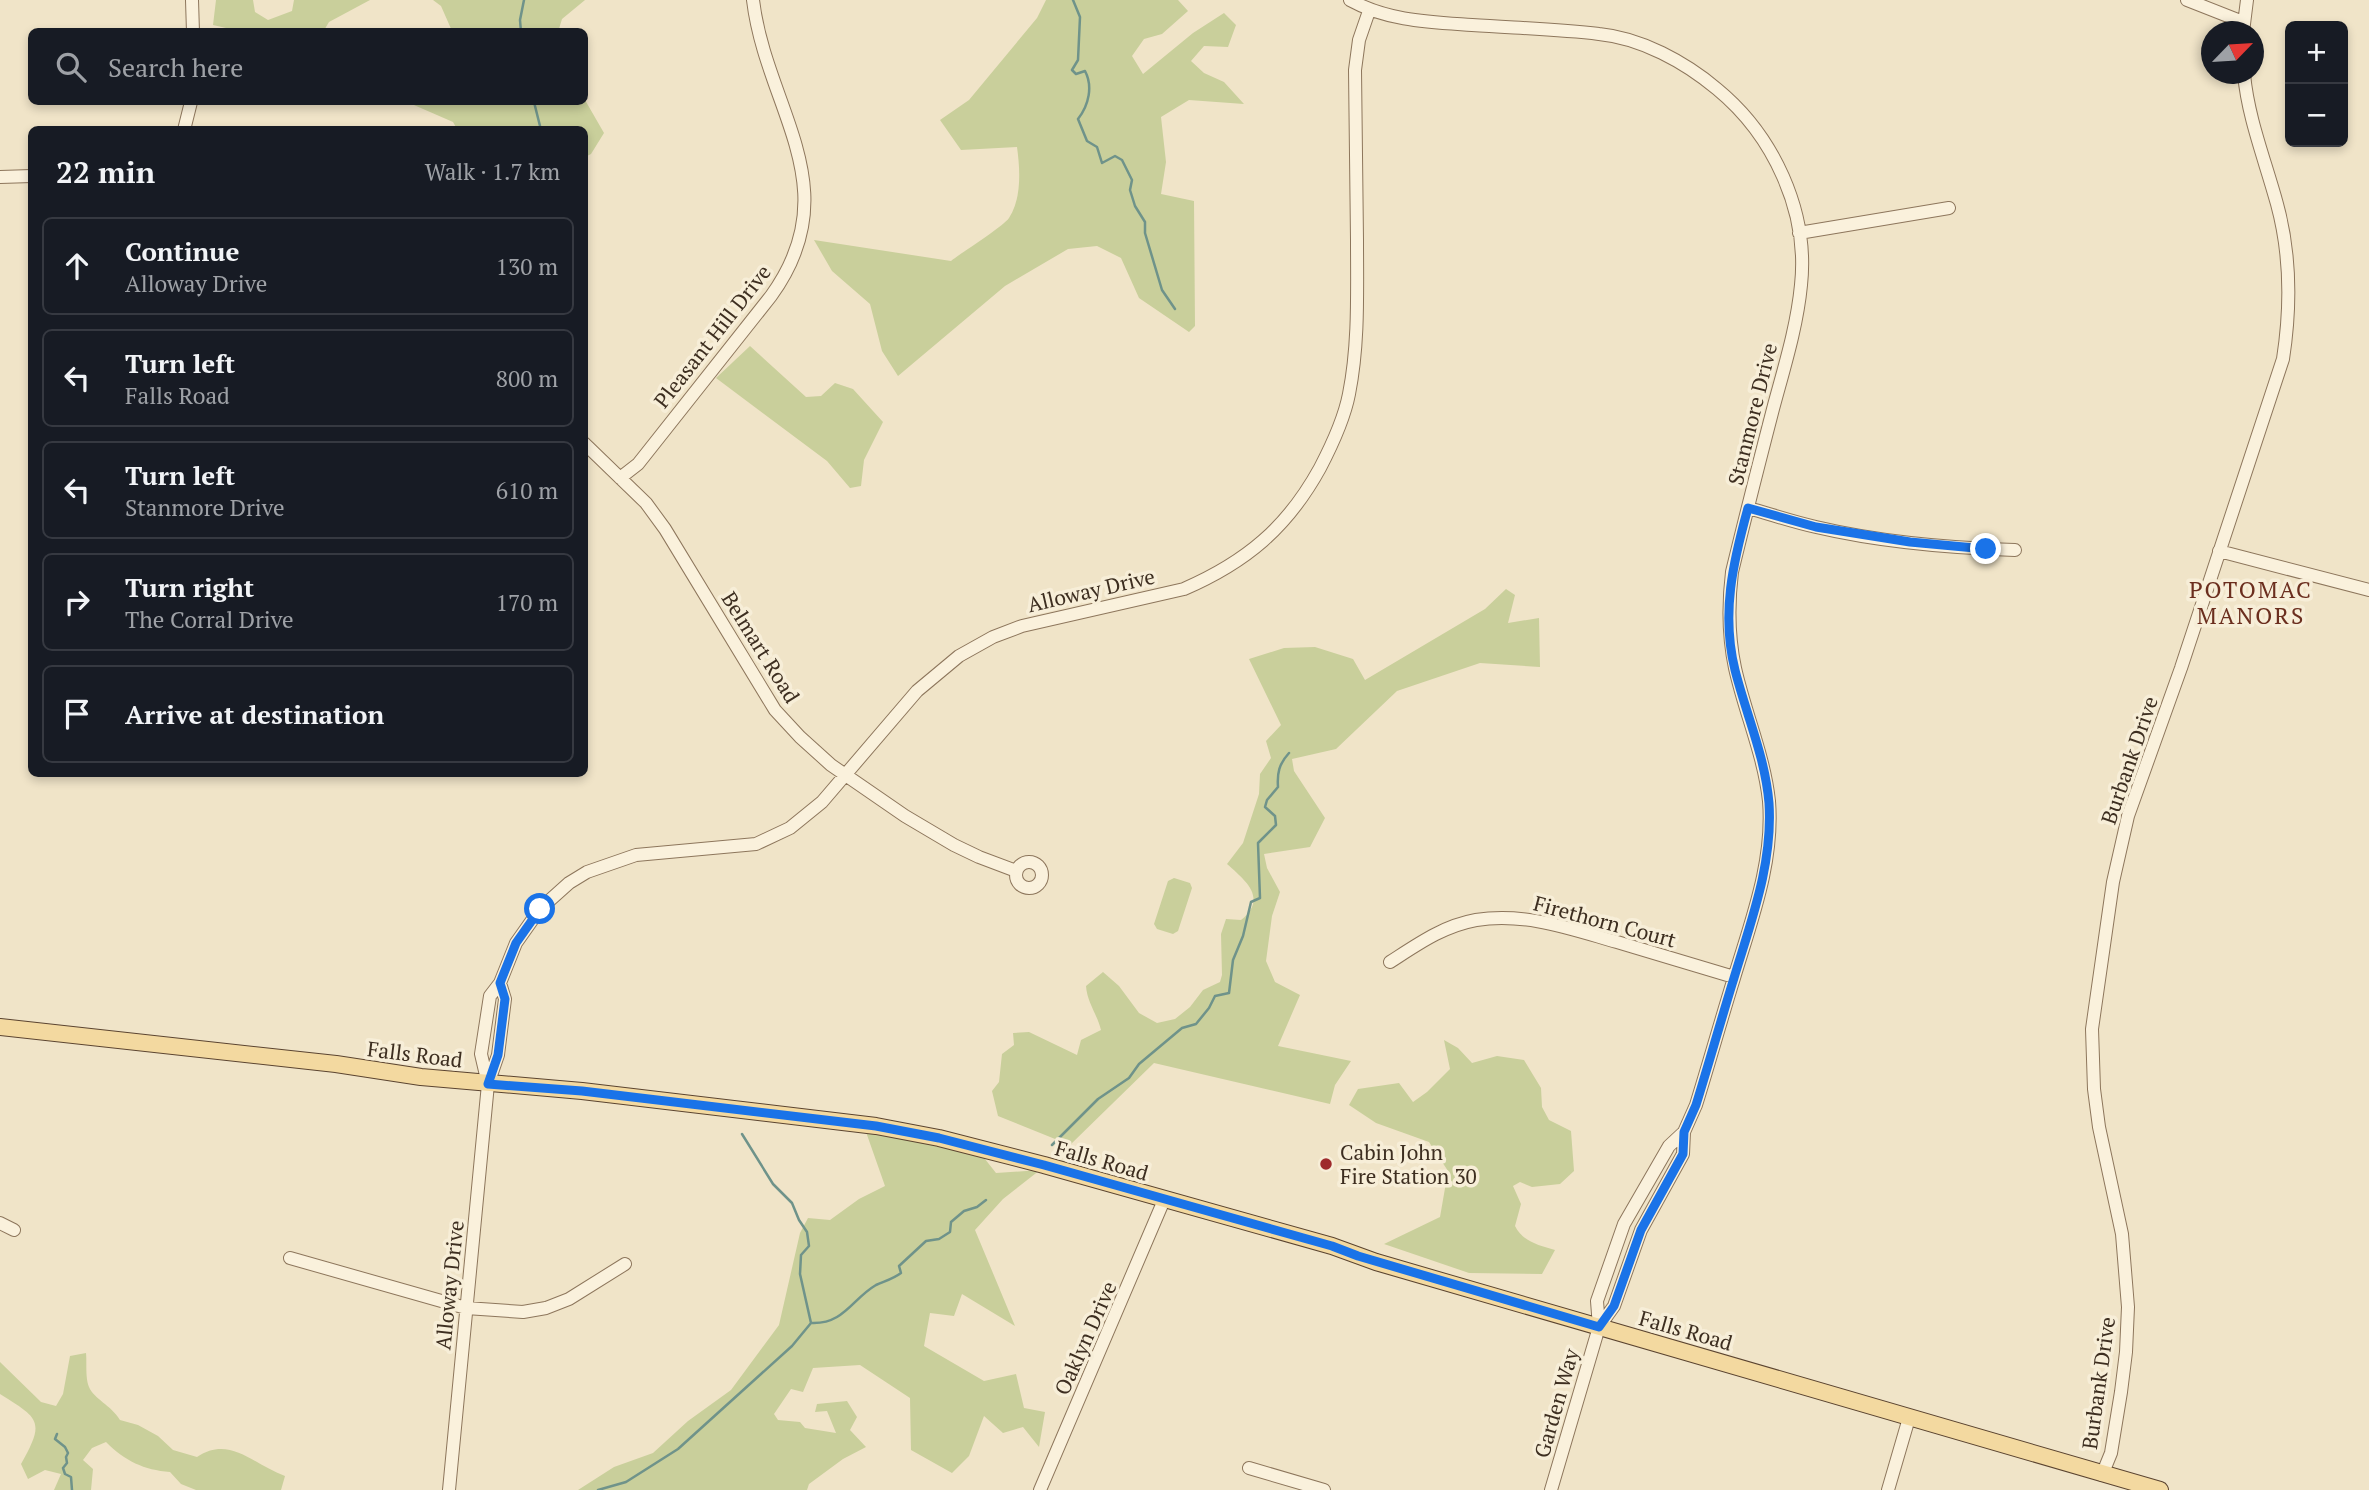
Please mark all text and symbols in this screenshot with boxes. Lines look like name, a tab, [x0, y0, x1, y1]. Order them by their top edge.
north arrow	[2201, 21, 2264, 84]
map controls	[2285, 21, 2348, 147]
button: +	[2285, 21, 2348, 84]
search box	[28, 28, 588, 105]
icon: search	[52, 48, 90, 86]
text: Search here	[108, 50, 243, 84]
button: −	[2285, 84, 2348, 147]
text: 22 min	[56, 152, 155, 192]
text: Walk · 1.7 km	[425, 156, 560, 187]
text: Continue	[125, 234, 239, 268]
icon: ahead	[58, 247, 96, 285]
text: 130 m	[496, 251, 558, 282]
street label: Pleasant Hill Drive	[647, 259, 777, 413]
text: Alloway Drive	[125, 268, 267, 299]
street label: Stanmore Drive	[1721, 340, 1783, 488]
text: Turn left	[125, 346, 235, 380]
icon: left	[58, 359, 96, 397]
text: 800 m	[496, 363, 558, 394]
text: Falls Road	[125, 380, 230, 411]
text: Turn left	[125, 458, 235, 492]
icon: left	[58, 471, 96, 509]
text: 610 m	[496, 475, 558, 506]
text: Stanmore Drive	[125, 492, 285, 523]
route end	[1970, 533, 2001, 564]
street label: Alloway Drive	[1024, 562, 1158, 618]
text: Turn right	[125, 570, 254, 604]
district label: POTOMAC MANORS	[2189, 574, 2313, 631]
icon: right	[58, 583, 96, 621]
street label: Belmart Road	[716, 586, 807, 708]
text: 170 m	[496, 587, 558, 618]
text: The Corral Drive	[125, 604, 294, 635]
street label: Burbank Drive	[2094, 692, 2164, 828]
icon: arrive	[58, 695, 96, 733]
text: Arrive at destination	[125, 697, 384, 731]
street label: Firethorn Court	[1531, 889, 1679, 954]
route start	[524, 893, 555, 924]
street label: Falls Road	[366, 1034, 465, 1074]
street label: Falls Road	[1052, 1133, 1152, 1187]
place label: Cabin John Fire Station 30	[1340, 1138, 1477, 1190]
marker: Cabin John Fire Station 30	[1318, 1156, 1334, 1172]
street label: Alloway Drive	[428, 1219, 470, 1351]
street label: Oaklyn Drive	[1047, 1277, 1123, 1399]
street label: Falls Road	[1636, 1303, 1736, 1357]
street label: Burbank Drive	[2075, 1315, 2121, 1451]
street label: Garden Way	[1527, 1345, 1585, 1461]

